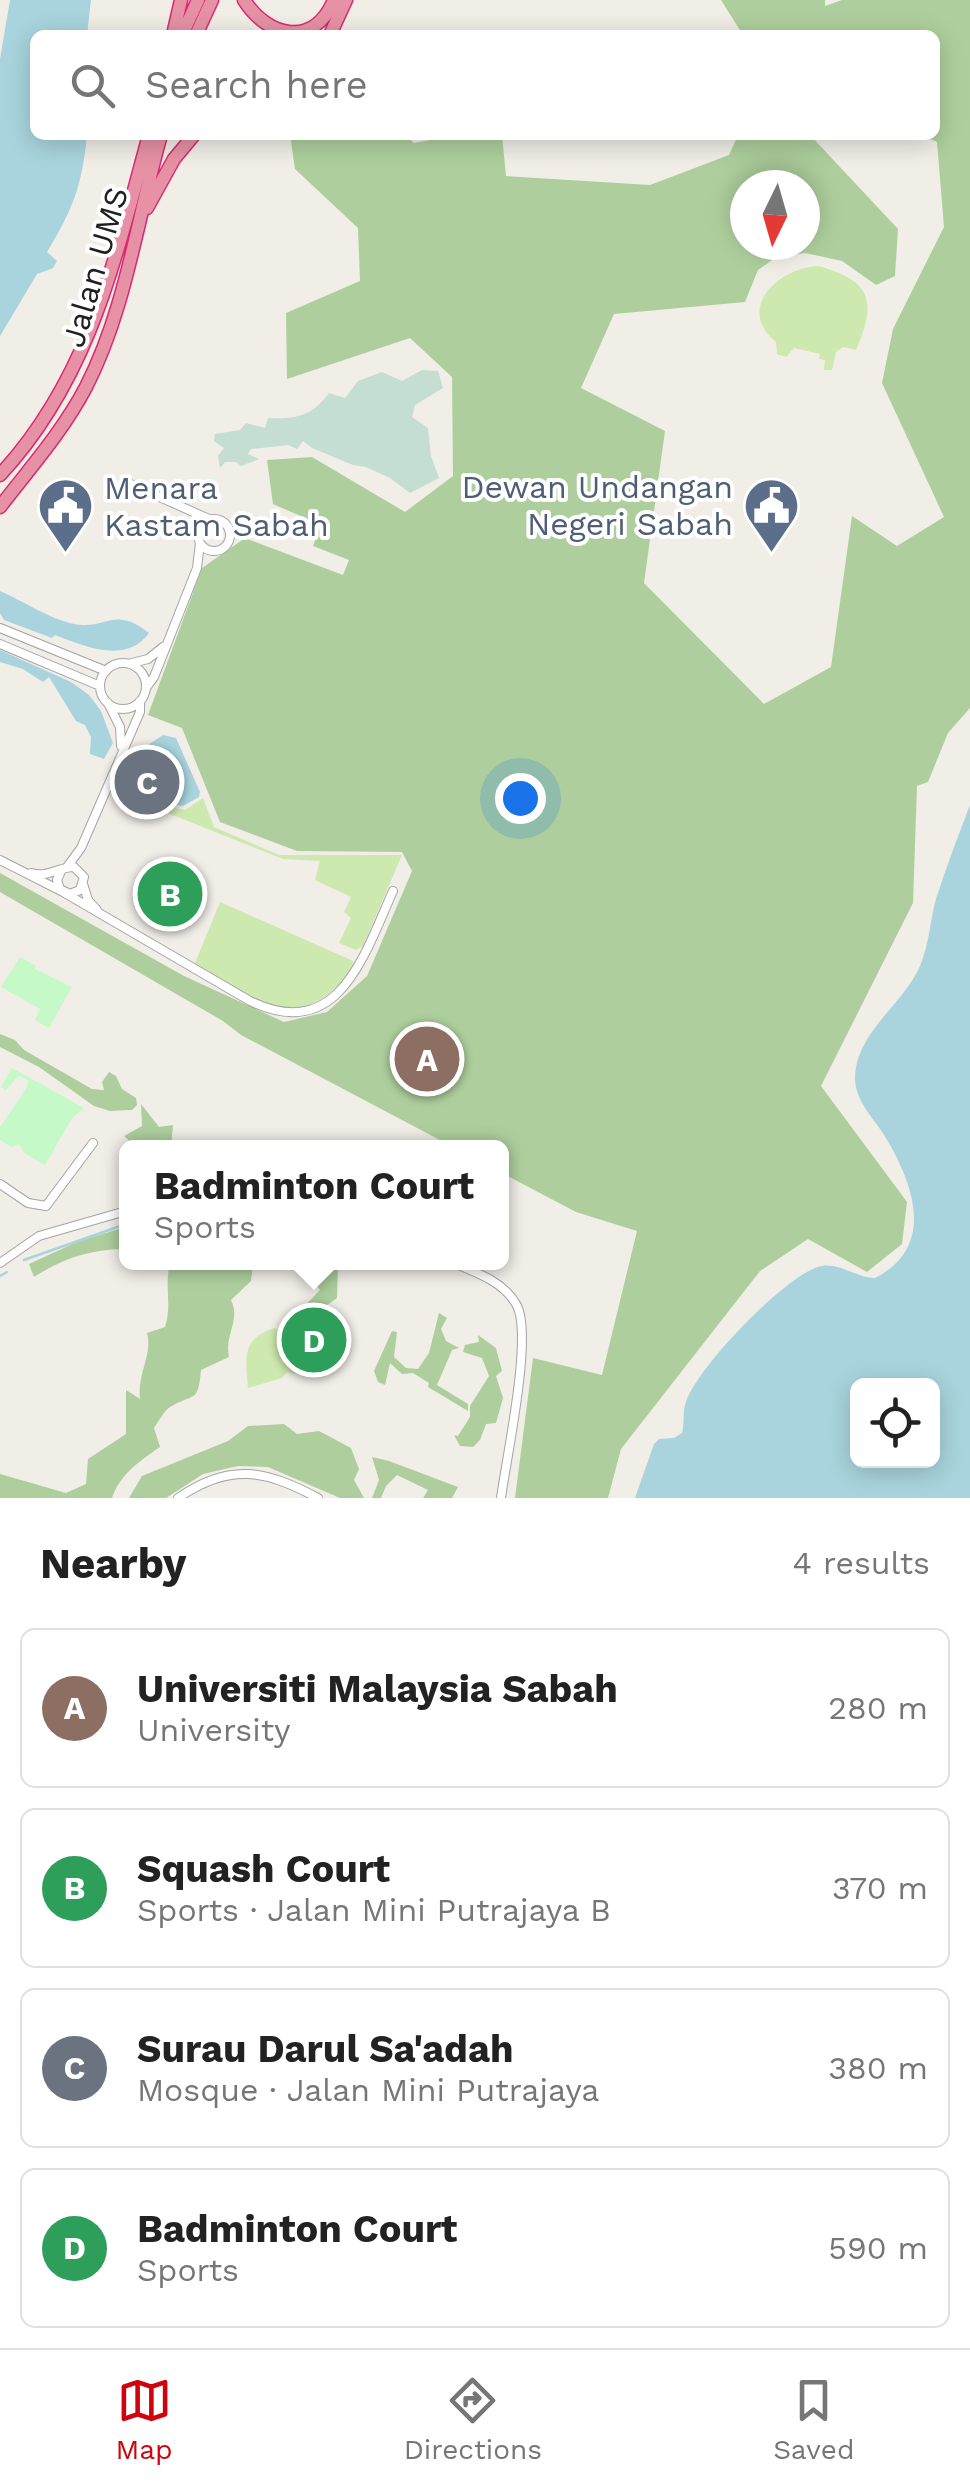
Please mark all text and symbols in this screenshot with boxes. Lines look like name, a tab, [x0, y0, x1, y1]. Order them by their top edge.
search box	[30, 30, 940, 140]
icon: search	[65, 58, 120, 113]
text: Search here	[145, 63, 368, 107]
north arrow	[730, 170, 820, 260]
street label: Jalan UMS	[54, 183, 136, 351]
place label: Dewan Undangan Negeri Sabah	[461, 468, 733, 543]
place label: Menara Kastam Sabah	[104, 469, 329, 544]
public building icon: Dewan Undangan Negeri Sabah	[742, 475, 802, 554]
public building icon: Menara Kastam Sabah	[35, 476, 95, 555]
pin: C	[114, 744, 180, 820]
your location	[495, 773, 546, 824]
pin: B	[138, 856, 202, 932]
pin: A	[394, 1022, 460, 1096]
popup	[119, 1140, 509, 1270]
text: Badminton Court	[154, 1164, 474, 1208]
text: Sports	[154, 1208, 256, 1246]
pin: D	[282, 1302, 346, 1378]
map controls	[850, 1378, 940, 1468]
button: locate	[850, 1378, 940, 1468]
text: Nearby	[40, 1539, 187, 1588]
text: 4 results	[792, 1544, 930, 1582]
text: Universiti Malaysia Sabah	[137, 1667, 618, 1711]
text: A	[64, 1689, 85, 1727]
text: 280 m	[828, 1689, 928, 1727]
text: University	[137, 1711, 291, 1749]
text: Squash Court	[137, 1847, 390, 1891]
text: B	[64, 1869, 85, 1907]
text: 370 m	[832, 1869, 928, 1907]
text: Sports · Jalan Mini Putrajaya B	[137, 1891, 611, 1929]
text: Surau Darul Sa'adah	[137, 2027, 514, 2071]
text: C	[64, 2049, 85, 2087]
text: 380 m	[828, 2049, 928, 2087]
text: Mosque · Jalan Mini Putrajaya	[137, 2071, 599, 2109]
text: Badminton Court	[137, 2207, 457, 2251]
text: D	[63, 2229, 86, 2267]
text: 590 m	[828, 2229, 928, 2267]
text: Sports	[137, 2251, 239, 2289]
tab: Map	[116, 2373, 173, 2466]
tab: Directions	[404, 2373, 542, 2466]
tab: Saved	[773, 2373, 854, 2466]

